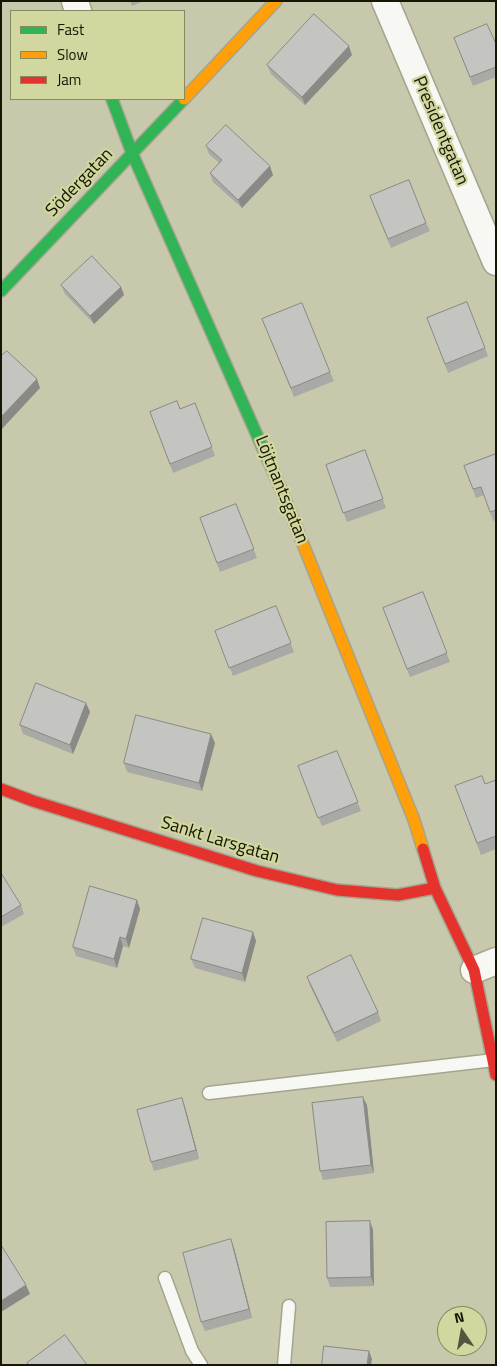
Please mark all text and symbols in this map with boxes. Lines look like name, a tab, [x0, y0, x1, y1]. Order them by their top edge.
legend	[10, 10, 185, 100]
text: Fast	[57, 18, 84, 41]
text: Slow	[57, 43, 88, 66]
text: Jam	[57, 68, 81, 91]
street label: Presidentgatan	[407, 73, 473, 189]
street label: Södergatan	[42, 144, 118, 222]
street label: Löjtnantsgatan	[250, 433, 312, 547]
street label: Sankt Larsgatan	[158, 813, 282, 869]
north arrow	[437, 1306, 487, 1356]
text: N	[452, 1306, 466, 1328]

